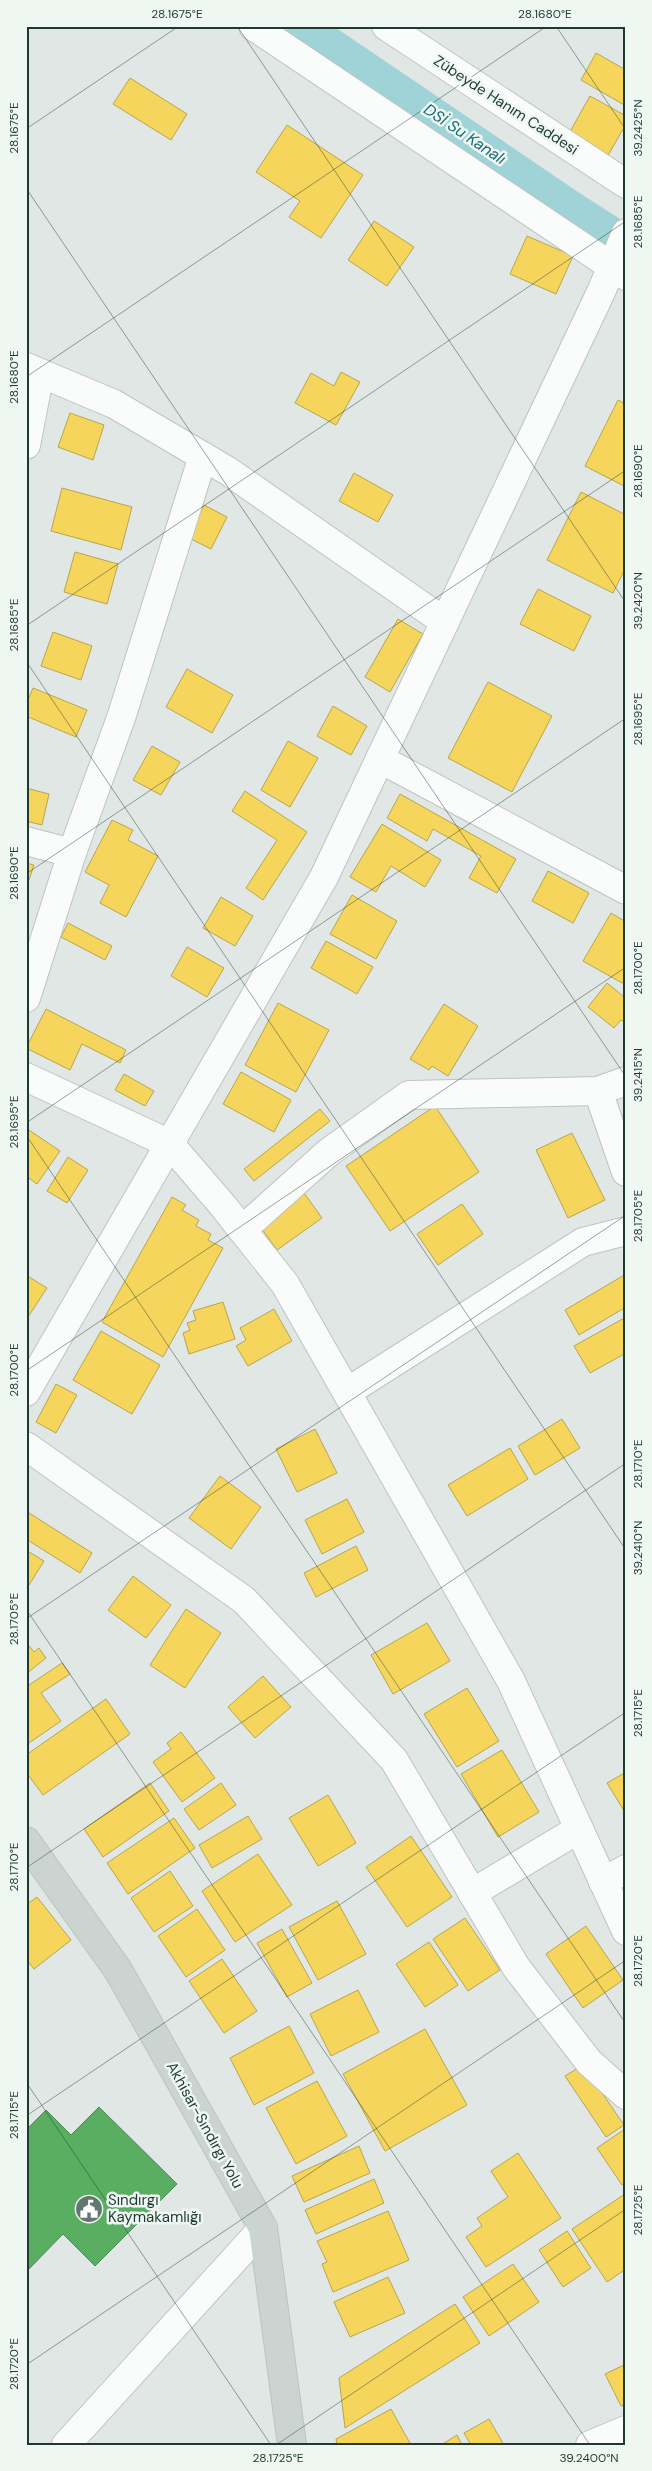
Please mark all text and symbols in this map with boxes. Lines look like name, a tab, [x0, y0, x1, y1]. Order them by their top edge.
text: 28.1675°E	[151, 6, 203, 22]
text: 28.1680°E	[518, 6, 572, 22]
street label: Zübeyde Hanım Caddesi	[430, 51, 582, 159]
water label: DSİ Su Kanalı	[420, 99, 511, 169]
text: 39.2425°N	[630, 100, 646, 156]
text: 28.1675°E	[6, 102, 22, 154]
text: 28.1685°E	[630, 195, 646, 248]
text: 28.1680°E	[6, 350, 22, 404]
text: 28.1690°E	[630, 444, 646, 498]
text: 39.2420°N	[630, 572, 646, 630]
text: 28.1685°E	[6, 598, 22, 651]
text: 28.1695°E	[630, 692, 646, 745]
text: 28.1690°E	[6, 846, 22, 900]
text: 28.1700°E	[630, 941, 646, 995]
text: 39.2415°N	[630, 1048, 646, 1102]
text: 28.1695°E	[6, 1095, 22, 1148]
text: 28.1705°E	[630, 1190, 646, 1242]
text: 28.1700°E	[6, 1343, 22, 1397]
text: 28.1710°E	[630, 1439, 646, 1489]
text: 39.2410°N	[630, 1521, 646, 1575]
text: 28.1705°E	[6, 1593, 22, 1645]
text: 28.1715°E	[630, 1689, 646, 1737]
text: 28.1710°E	[6, 1842, 22, 1892]
text: 28.1720°E	[630, 1935, 646, 1987]
street label: Akhisar-Sındırgı Yolu	[162, 2058, 248, 2192]
text: 28.1715°E	[6, 2091, 22, 2139]
text: 28.1725°E	[630, 2184, 646, 2236]
place label: Sındırgı Kaymakamlığı	[108, 2190, 202, 2227]
public building icon: Sındırgı Kaymakamlığı	[74, 2194, 104, 2224]
text: 28.1720°E	[6, 2338, 22, 2390]
text: 28.1725°E	[252, 2450, 304, 2466]
text: 39.2400°N	[559, 2450, 619, 2466]

